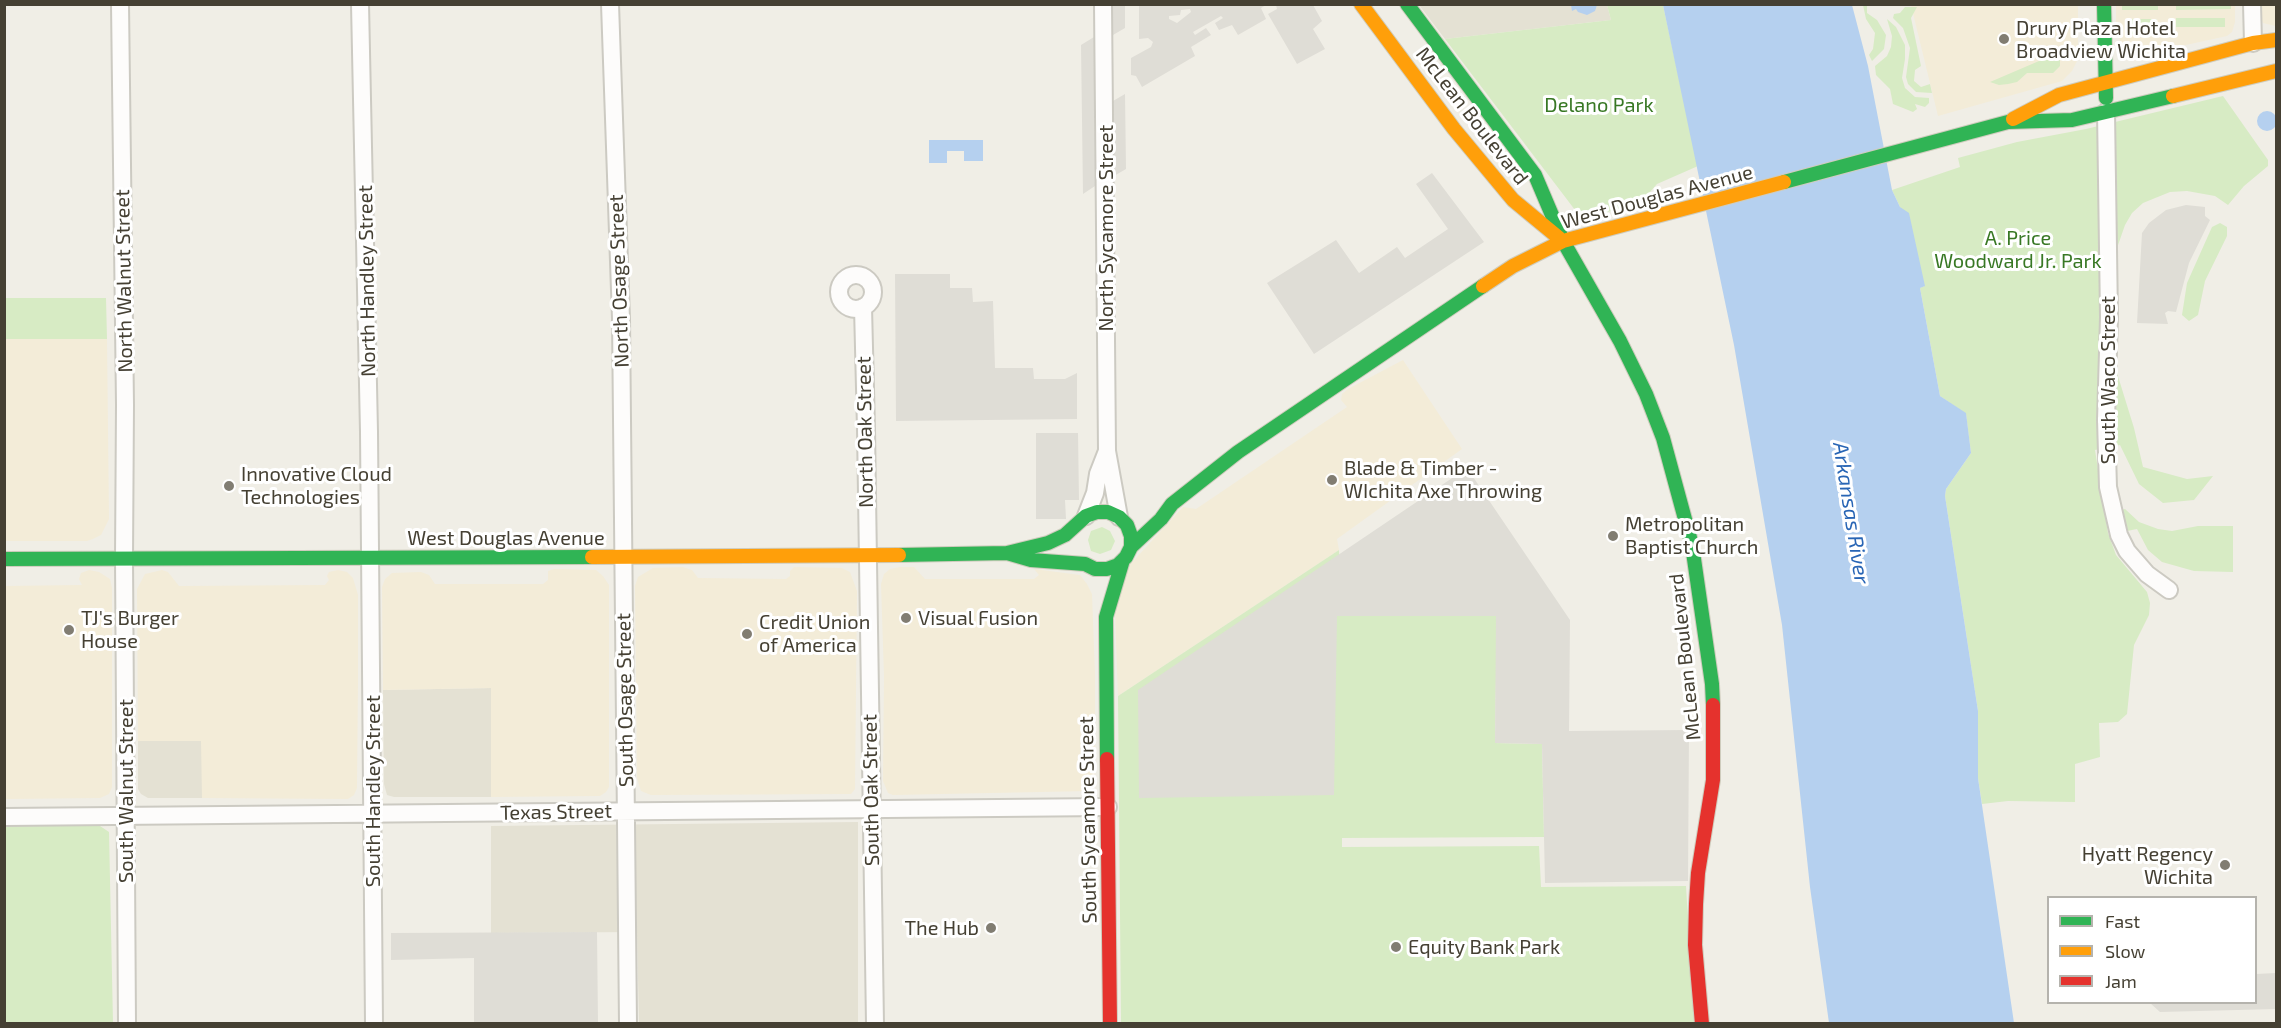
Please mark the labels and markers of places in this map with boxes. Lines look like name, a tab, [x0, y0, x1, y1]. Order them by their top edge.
place label: Drury Plaza Hotel Broadview Wichita	[2016, 16, 2186, 63]
marker: Drury Plaza Hotel Broadview Wichita	[1997, 32, 2011, 46]
place label: Blade & Timber - WIchita Axe Throwing	[1344, 456, 1542, 503]
place label: Innovative Cloud Technologies	[241, 462, 392, 509]
marker: Blade & Timber - WIchita Axe Throwing	[1325, 473, 1339, 487]
marker: Innovative Cloud Technologies	[222, 479, 236, 493]
place label: Metropolitan Baptist Church	[1625, 512, 1758, 559]
marker: Metropolitan Baptist Church	[1606, 529, 1620, 543]
place label: TJ's Burger House	[81, 606, 179, 653]
place label: Visual Fusion	[918, 606, 1038, 630]
place label: Credit Union of America	[759, 610, 870, 657]
marker: Visual Fusion	[899, 611, 913, 625]
marker: TJ's Burger House	[62, 623, 76, 637]
marker: Credit Union of America	[740, 627, 754, 641]
place label: Hyatt Regency Wichita	[2082, 842, 2213, 889]
marker: Hyatt Regency Wichita	[2218, 858, 2232, 872]
place label: The Hub	[904, 916, 979, 940]
marker: The Hub	[984, 921, 998, 935]
place label: Equity Bank Park	[1408, 935, 1560, 959]
marker: Equity Bank Park	[1389, 940, 1403, 954]

